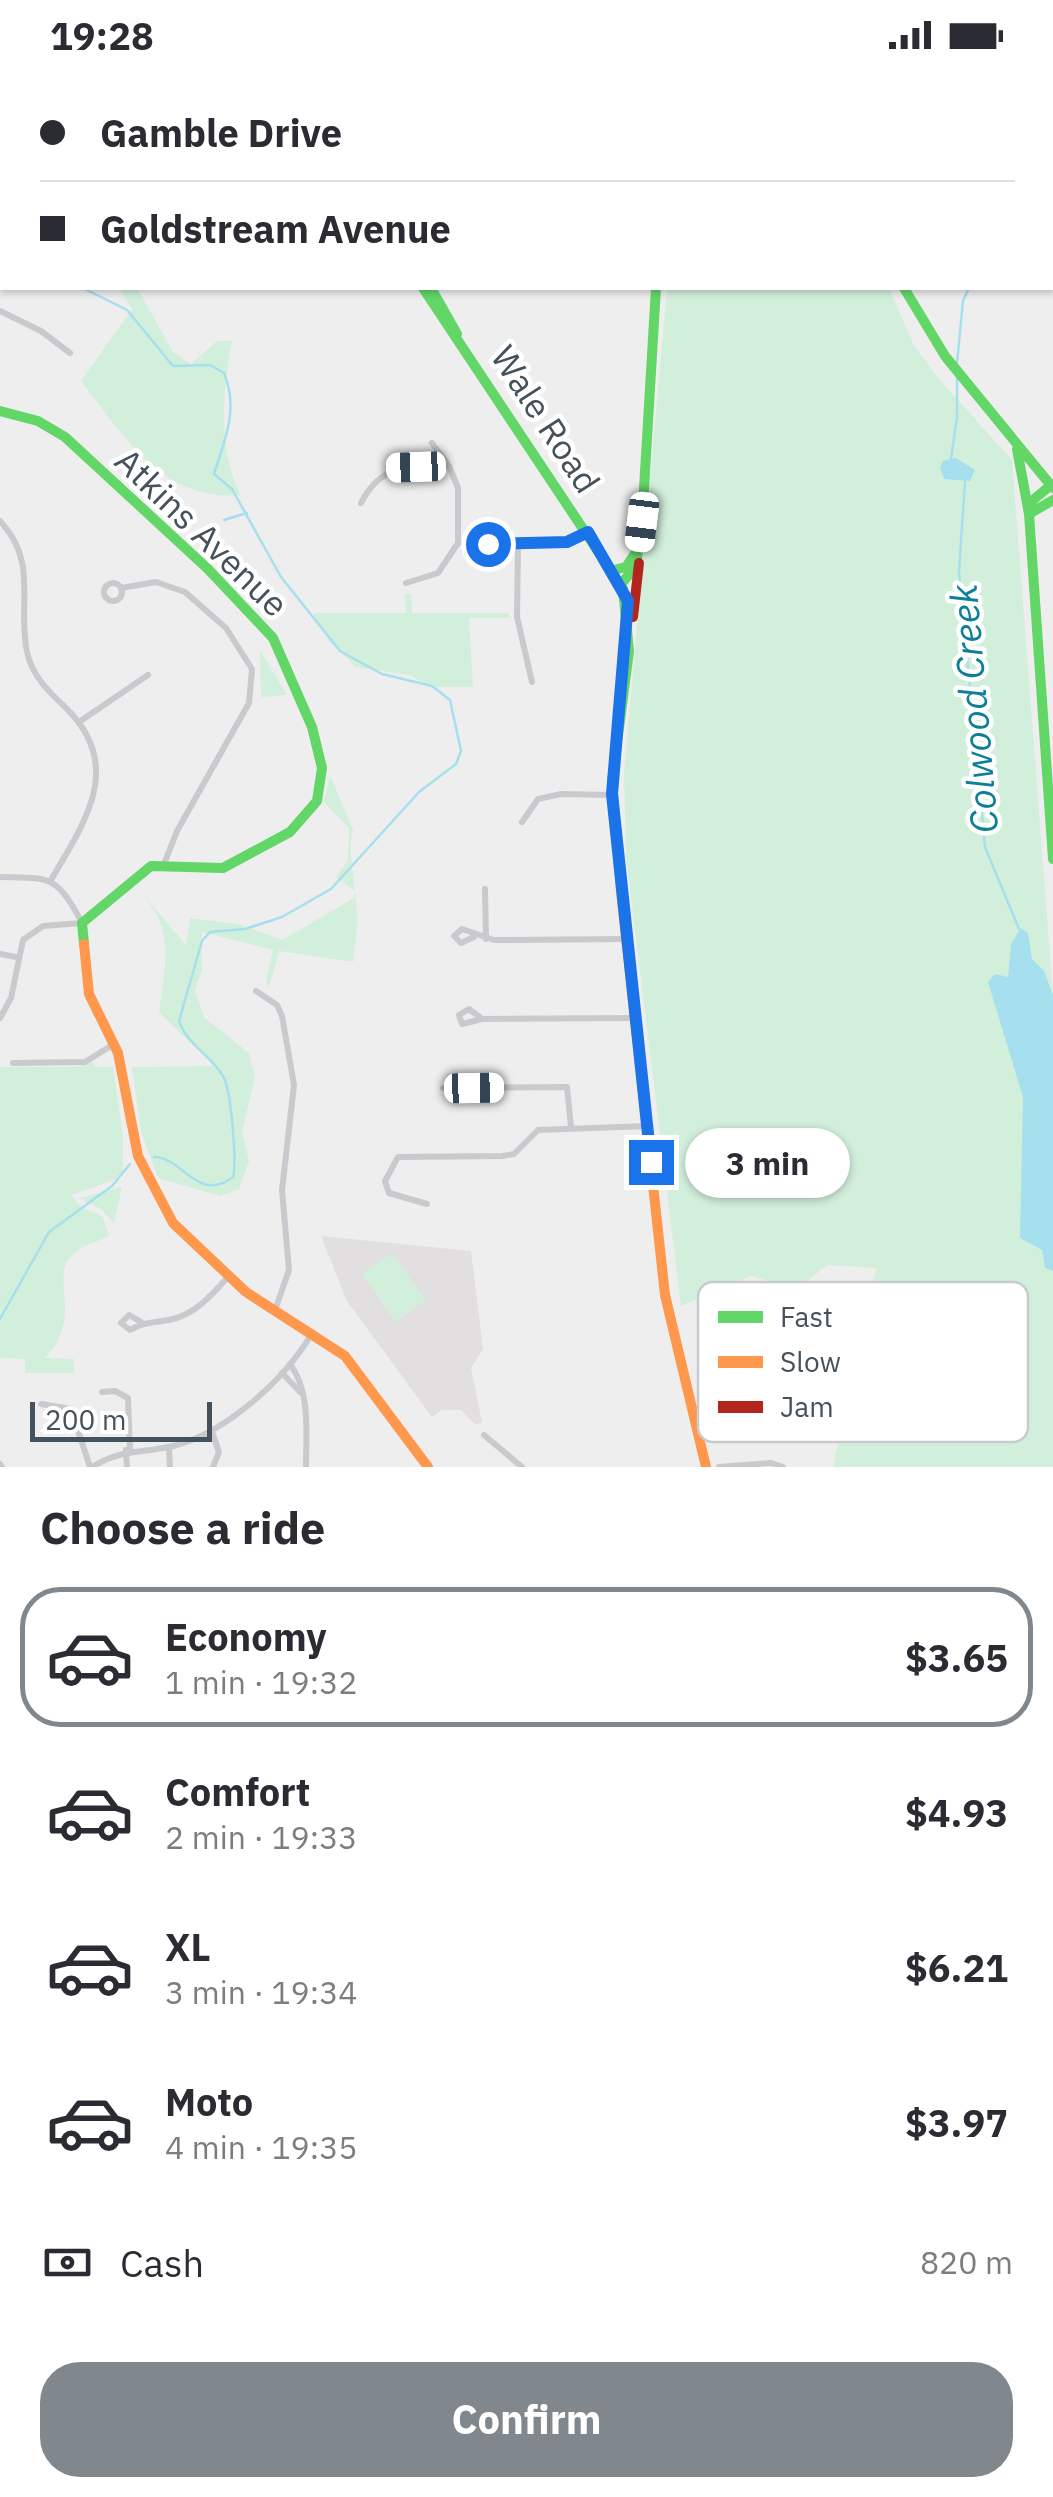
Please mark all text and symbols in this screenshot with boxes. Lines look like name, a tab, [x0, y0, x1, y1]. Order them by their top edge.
text: 19:28	[50, 11, 154, 60]
text: Gamble Drive	[100, 108, 342, 157]
text: Goldstream Avenue	[100, 204, 451, 253]
street label: Wale Road	[481, 336, 611, 502]
street label: Atkins Avenue	[106, 438, 298, 626]
car	[385, 451, 447, 483]
car	[623, 490, 661, 554]
route start	[466, 522, 511, 567]
water label: Colwood Creek	[938, 581, 1008, 835]
car	[444, 1072, 504, 1104]
callout: 3 min	[686, 1127, 851, 1197]
route end	[629, 1140, 674, 1185]
text: 3 min	[726, 1142, 809, 1184]
legend	[698, 1282, 1028, 1442]
text: Fast	[780, 1298, 833, 1335]
text: Slow	[780, 1343, 841, 1380]
text: Jam	[780, 1388, 834, 1425]
scale bar	[30, 1397, 212, 1442]
text: 200 m	[45, 1401, 126, 1438]
text: Choose a ride	[40, 1498, 325, 1556]
icon: car	[45, 1612, 135, 1702]
text: Economy	[165, 1612, 327, 1661]
text: $3.65	[905, 1633, 1008, 1682]
text: 1 min · 19:32	[165, 1661, 358, 1703]
icon: car	[45, 1767, 135, 1857]
text: Comfort	[165, 1767, 310, 1816]
text: $4.93	[905, 1788, 1008, 1837]
text: 2 min · 19:33	[165, 1816, 358, 1858]
icon: car	[45, 1922, 135, 2012]
text: XL	[165, 1922, 211, 1971]
text: $6.21	[905, 1943, 1008, 1992]
text: 3 min · 19:34	[165, 1971, 358, 2013]
icon: car	[45, 2077, 135, 2167]
text: Moto	[165, 2077, 253, 2126]
text: $3.97	[905, 2098, 1008, 2147]
text: 4 min · 19:35	[165, 2126, 358, 2168]
icon: cash	[40, 2235, 95, 2290]
text: Cash	[120, 2238, 204, 2287]
text: 820 m	[920, 2241, 1013, 2283]
button: Confirm	[40, 2362, 1013, 2477]

